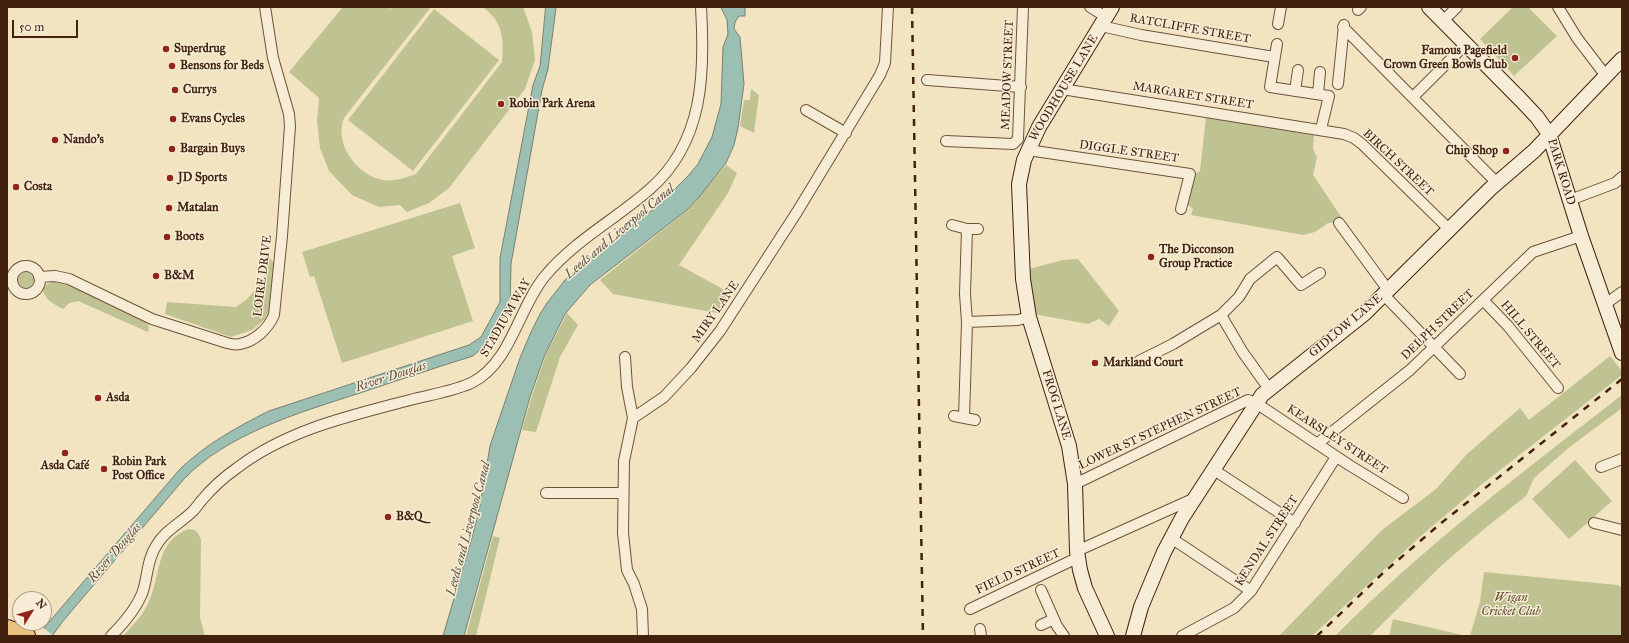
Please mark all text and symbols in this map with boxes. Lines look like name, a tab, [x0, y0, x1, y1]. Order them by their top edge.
street label: RATCLIFFE STREET	[1128, 11, 1252, 47]
scale bar	[14, 12, 80, 38]
text: 50 m	[19, 20, 44, 34]
street label: MEADOW STREET	[999, 20, 1017, 130]
street label: WOODHOUSE LANE	[1027, 32, 1101, 144]
place label: Superdrug	[174, 42, 225, 56]
marker: Superdrug	[161, 44, 171, 54]
place label: Famous Pagefield Crown Green Bowls Club	[1383, 44, 1507, 72]
marker: Famous Pagefield Crown Green Bowls Club	[1510, 53, 1520, 63]
place label: Bensons for Beds	[180, 59, 264, 73]
marker: Bensons for Beds	[167, 61, 177, 71]
street label: MARGARET STREET	[1131, 79, 1255, 113]
place label: Currys	[183, 83, 217, 97]
marker: Currys	[170, 85, 180, 95]
place label: Robin Park Arena	[509, 97, 595, 111]
marker: Robin Park Arena	[496, 99, 506, 109]
place label: Evans Cycles	[181, 112, 245, 126]
marker: Evans Cycles	[168, 114, 178, 124]
street label: BIRCH STREET	[1360, 127, 1436, 199]
place label: Nando's	[63, 133, 104, 147]
marker: Nando's	[50, 135, 60, 145]
street label: PARK ROAD	[1544, 137, 1578, 207]
street label: DIGGLE STREET	[1078, 138, 1180, 166]
place label: Bargain Buys	[180, 142, 245, 156]
marker: Bargain Buys	[167, 144, 177, 154]
place label: Chip Shop	[1446, 144, 1498, 158]
marker: Chip Shop	[1501, 146, 1511, 156]
place label: JD Sports	[178, 171, 227, 185]
marker: JD Sports	[165, 173, 175, 183]
place label: Costa	[24, 180, 52, 194]
marker: Costa	[11, 182, 21, 192]
water label: Leeds and Liverpool Canal	[562, 182, 678, 282]
place label: Matalan	[177, 201, 219, 215]
marker: Matalan	[164, 203, 174, 213]
place label: Boots	[175, 230, 204, 244]
marker: Boots	[162, 232, 172, 242]
street label: LOIRE DRIVE	[251, 234, 275, 318]
place label: The Dicconson Group Practice	[1159, 243, 1234, 271]
marker: The Dicconson Group Practice	[1146, 252, 1156, 262]
place label: B&M	[164, 269, 194, 283]
marker: B&M	[151, 271, 161, 281]
street label: STADIUM WAY	[478, 276, 534, 360]
street label: MIRY LANE	[689, 278, 743, 346]
street label: DELPH STREET	[1399, 287, 1477, 363]
street label: GIDLOW LANE	[1306, 291, 1386, 361]
street label: HILL STREET	[1497, 298, 1563, 372]
place label: Markland Court	[1103, 356, 1183, 370]
water label: River Douglas	[354, 358, 428, 396]
marker: Markland Court	[1090, 358, 1100, 368]
street label: FROG LANE	[1039, 368, 1073, 442]
street label: LOWER ST STEPHEN STREET	[1076, 385, 1244, 473]
place label: Asda	[106, 391, 130, 405]
marker: Asda	[93, 393, 103, 403]
street label: KEARSLEY STREET	[1284, 402, 1390, 478]
marker: Asda Café	[60, 448, 70, 458]
place label: Robin Park Post Office	[112, 455, 166, 483]
place label: Asda Café	[41, 459, 89, 473]
water label: Leeds and Liverpool Canal	[444, 460, 494, 598]
marker: Robin Park Post Office	[99, 464, 109, 474]
street label: KENDAL STREET	[1232, 493, 1302, 589]
place label: B&Q	[396, 510, 423, 524]
marker: B&Q	[383, 512, 393, 522]
water label: River Douglas	[85, 520, 145, 586]
street label: FIELD STREET	[973, 546, 1063, 598]
north arrow	[12, 591, 52, 631]
park label: Wigan Cricket Club	[1481, 591, 1541, 619]
text: N	[33, 596, 49, 612]

